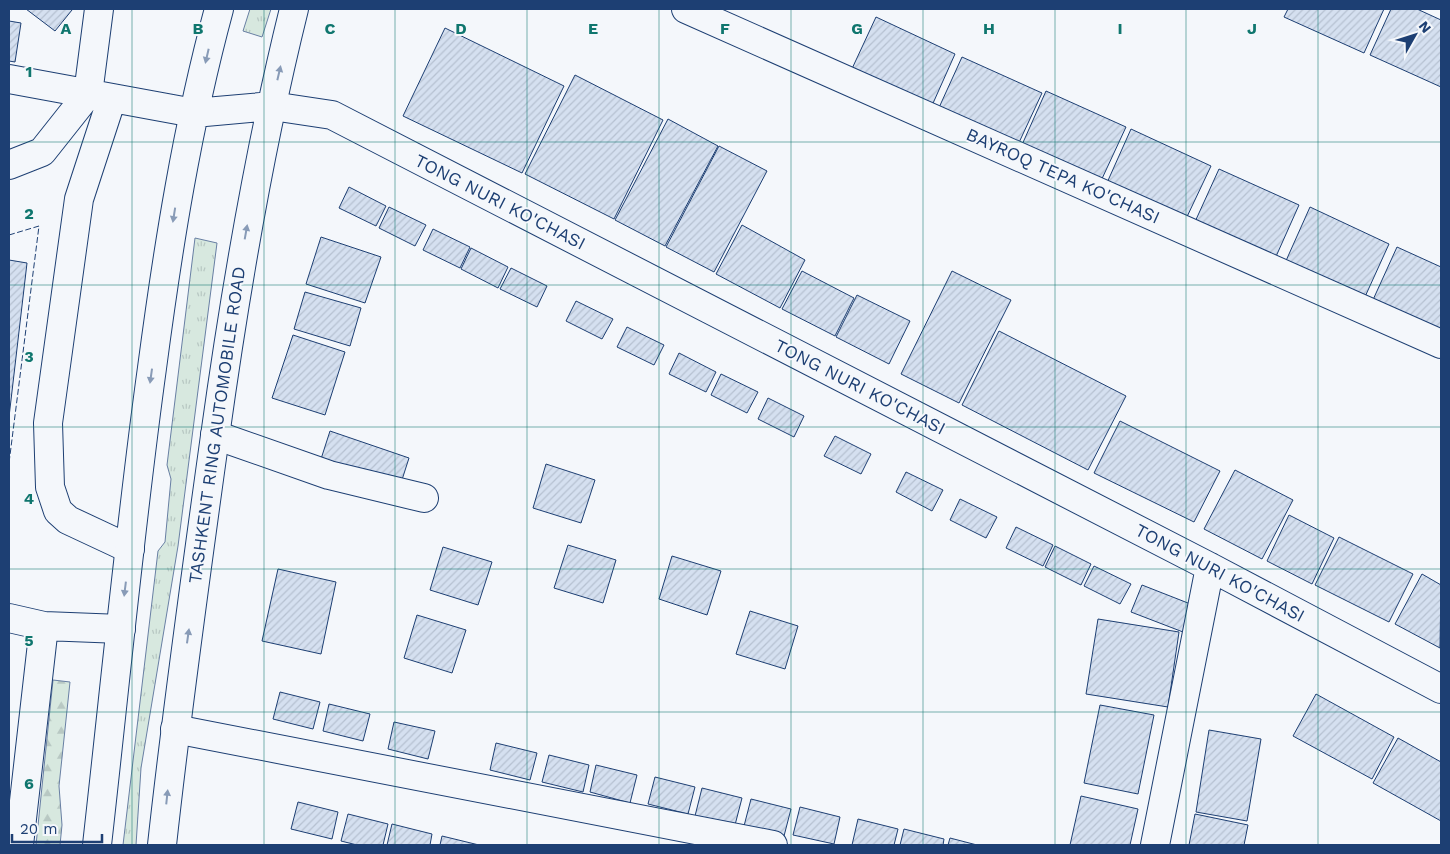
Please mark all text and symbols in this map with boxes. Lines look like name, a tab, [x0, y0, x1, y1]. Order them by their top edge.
north arrow	[1390, 10, 1440, 60]
text: N	[1416, 18, 1435, 36]
text: A	[61, 19, 72, 38]
text: B	[193, 19, 204, 38]
text: C	[325, 19, 336, 38]
text: D	[455, 19, 467, 38]
text: E	[588, 19, 598, 38]
text: F	[720, 19, 730, 38]
text: G	[851, 19, 863, 38]
text: H	[983, 19, 995, 38]
text: I	[1117, 19, 1123, 38]
text: J	[1247, 19, 1257, 38]
one-way arrow	[203, 48, 211, 63]
text: 1	[26, 62, 32, 81]
one-way arrow	[275, 66, 283, 81]
street label: BAYROQ TEPA KO'CHASI	[963, 123, 1163, 228]
street label: TONG NURI KO'CHASI	[411, 149, 589, 254]
text: 2	[24, 204, 34, 223]
one-way arrow	[170, 207, 178, 223]
one-way arrow	[242, 225, 250, 240]
street label: TASHKENT RING AUTOMOBILE ROAD	[184, 265, 249, 585]
street label: TONG NURI KO'CHASI	[771, 334, 949, 439]
text: 3	[24, 347, 34, 366]
one-way arrow	[147, 368, 155, 384]
text: 4	[24, 489, 34, 508]
street label: TONG NURI KO'CHASI	[1132, 519, 1309, 626]
one-way arrow	[121, 582, 129, 598]
one-way arrow	[184, 627, 192, 643]
text: 5	[24, 631, 34, 650]
text: 6	[24, 774, 34, 793]
one-way arrow	[163, 789, 171, 805]
scale bar	[12, 812, 102, 844]
text: 20 m	[20, 820, 58, 838]

